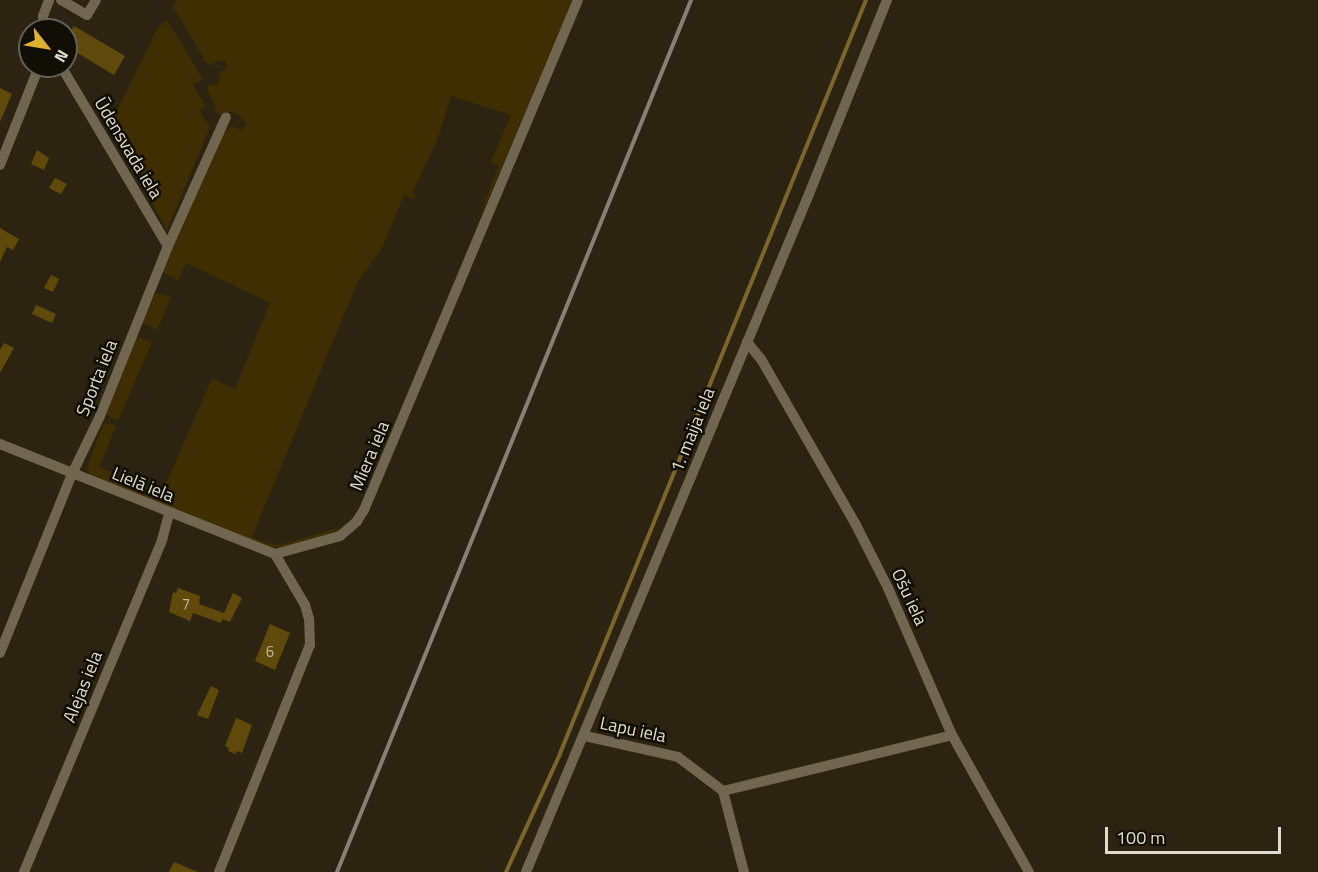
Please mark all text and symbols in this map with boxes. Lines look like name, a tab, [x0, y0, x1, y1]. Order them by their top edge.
north arrow	[18, 18, 78, 78]
text: N	[49, 45, 75, 67]
street label: Ūdensvada iela	[89, 93, 167, 203]
street label: Sporta iela	[72, 337, 122, 419]
street label: 1. maija iela	[666, 385, 720, 475]
street label: Miera iela	[346, 418, 394, 494]
street label: Lielā iela	[109, 463, 177, 507]
street label: Ošu iela	[887, 565, 931, 629]
house number: 7	[182, 595, 190, 613]
house number: 6	[266, 643, 274, 661]
street label: Alejas iela	[59, 648, 107, 726]
street label: Lapu iela	[598, 712, 668, 748]
scale bar	[1108, 815, 1284, 853]
text: 100 m	[1116, 824, 1165, 851]

